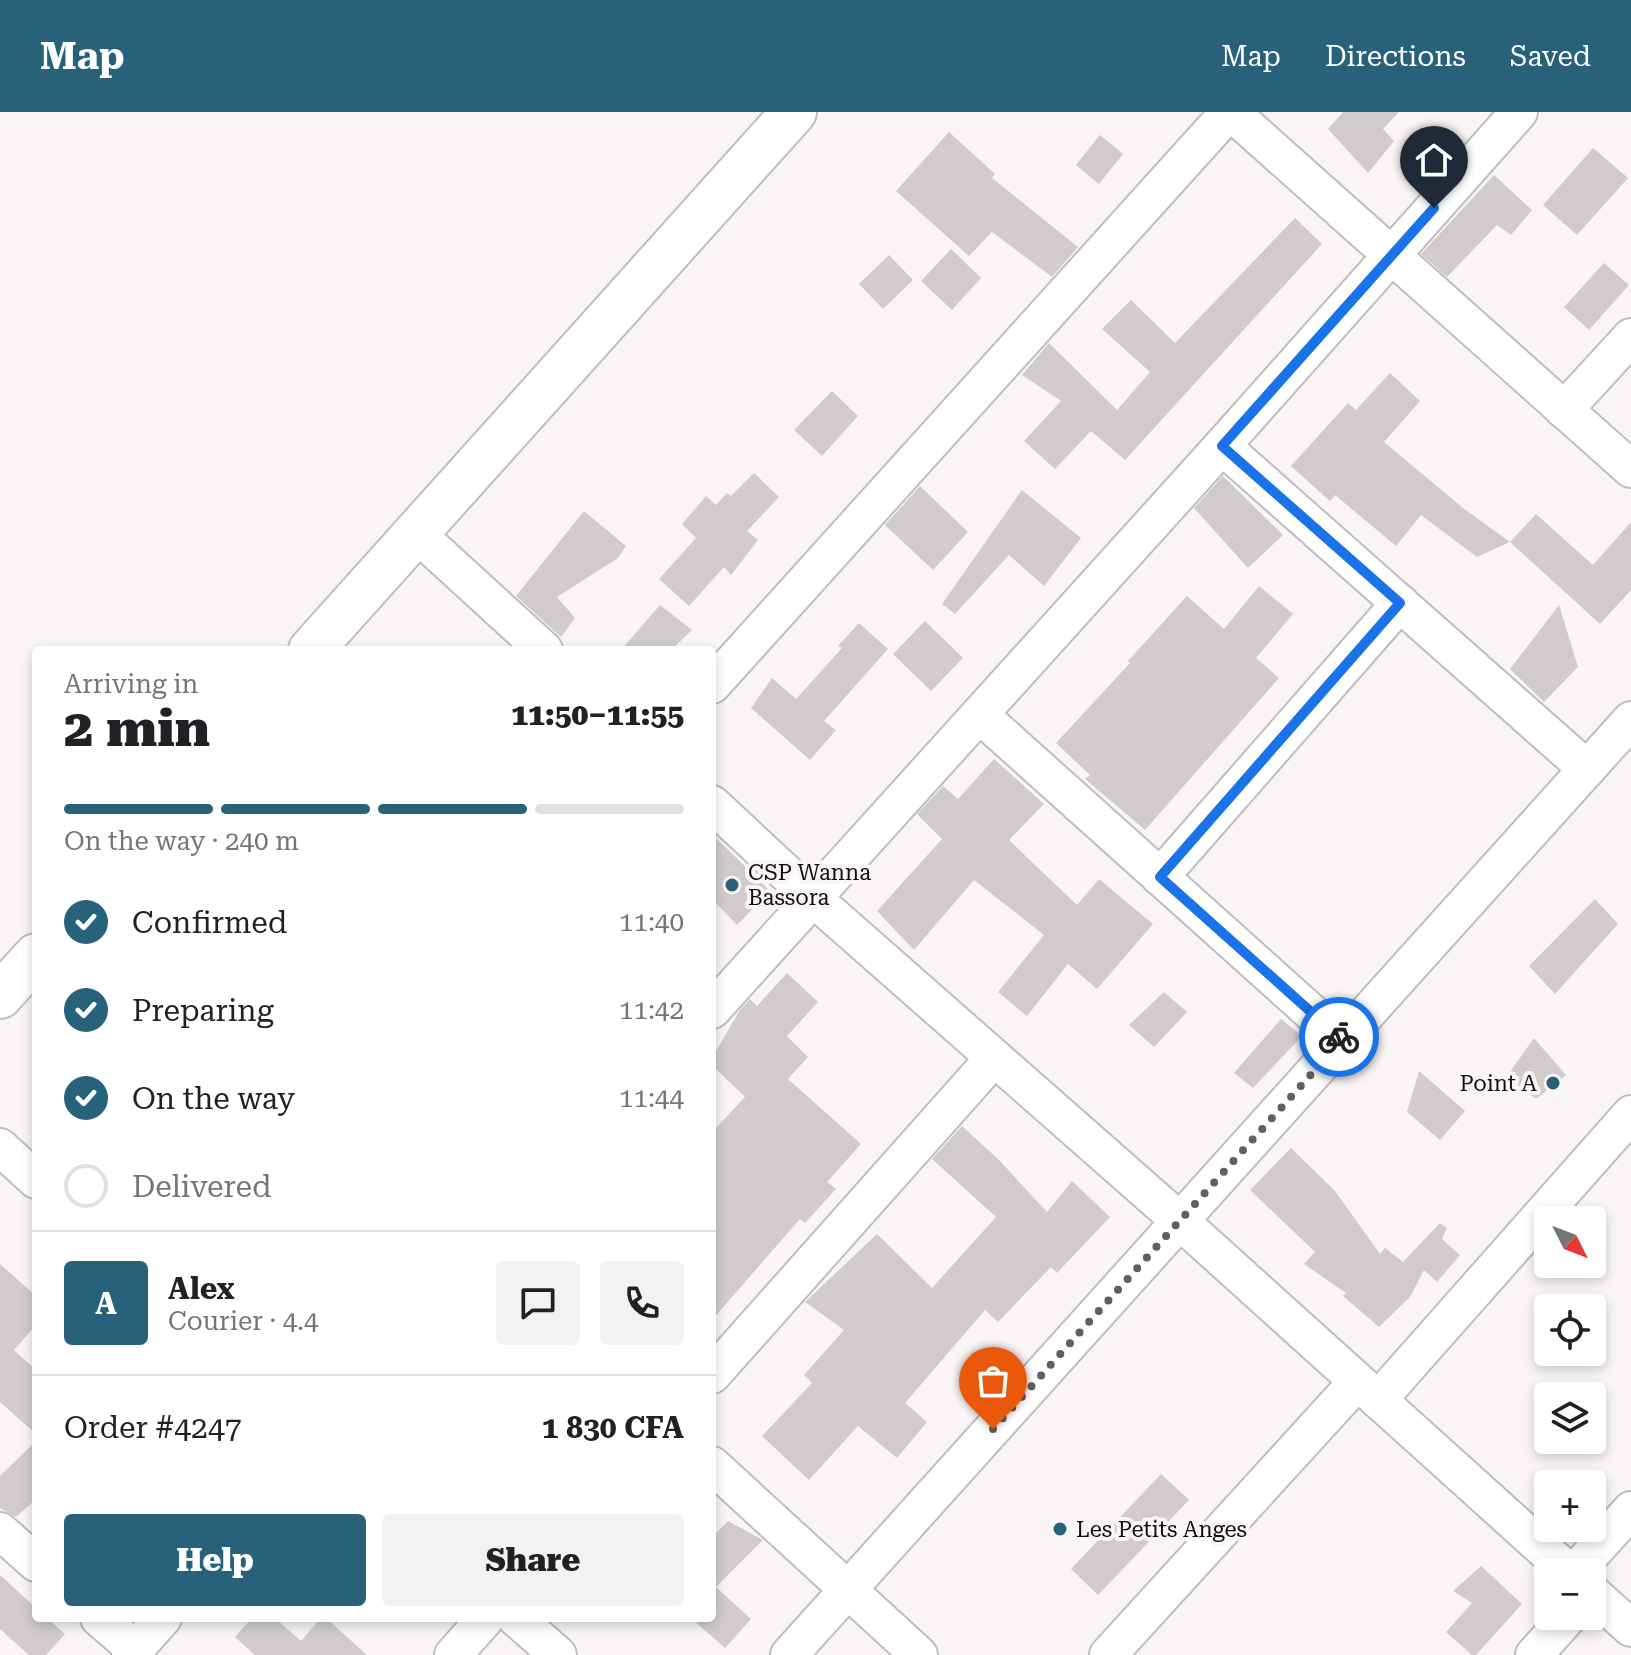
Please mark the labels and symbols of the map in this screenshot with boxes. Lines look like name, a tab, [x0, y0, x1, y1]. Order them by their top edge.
pin	[1400, 126, 1468, 208]
place label: CSP Wanna Bassora	[748, 860, 871, 910]
marker: CSP Wanna Bassora	[723, 876, 741, 894]
courier	[1299, 997, 1379, 1077]
place label: Point A	[1459, 1071, 1538, 1096]
marker: Point A	[1544, 1074, 1562, 1092]
north arrow	[1534, 1206, 1606, 1278]
pin	[959, 1347, 1027, 1429]
place label: Les Petits Anges	[1076, 1517, 1247, 1542]
marker: Les Petits Anges	[1051, 1520, 1069, 1538]

